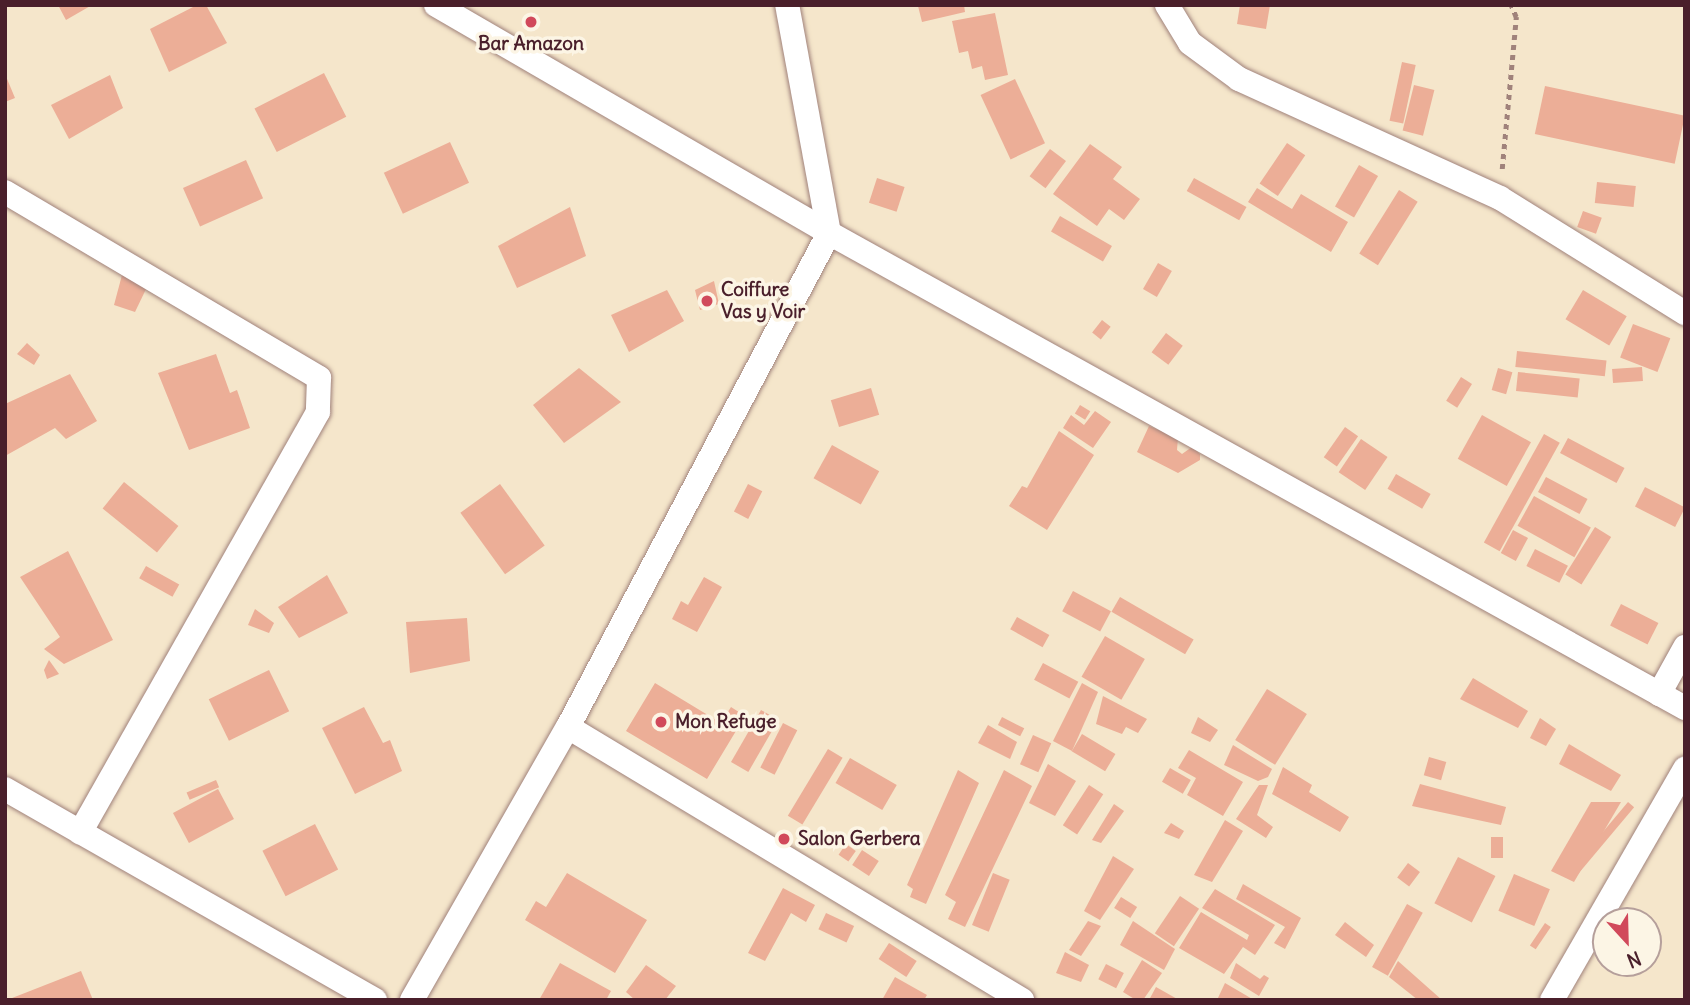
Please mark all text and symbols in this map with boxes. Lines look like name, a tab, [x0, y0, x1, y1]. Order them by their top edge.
marker: Bar Amazon	[523, 14, 539, 30]
place label: Bar Amazon	[478, 33, 584, 55]
place label: Coiffure Vas y Voir	[721, 279, 805, 323]
marker: Coiffure Vas y Voir	[699, 293, 715, 309]
place label: Mon Refuge	[675, 711, 776, 733]
marker: Mon Refuge	[653, 714, 669, 730]
place label: Salon Gerbera	[798, 828, 921, 850]
marker: Salon Gerbera	[776, 831, 792, 847]
north arrow	[1592, 907, 1662, 977]
text: N	[1624, 946, 1645, 973]

